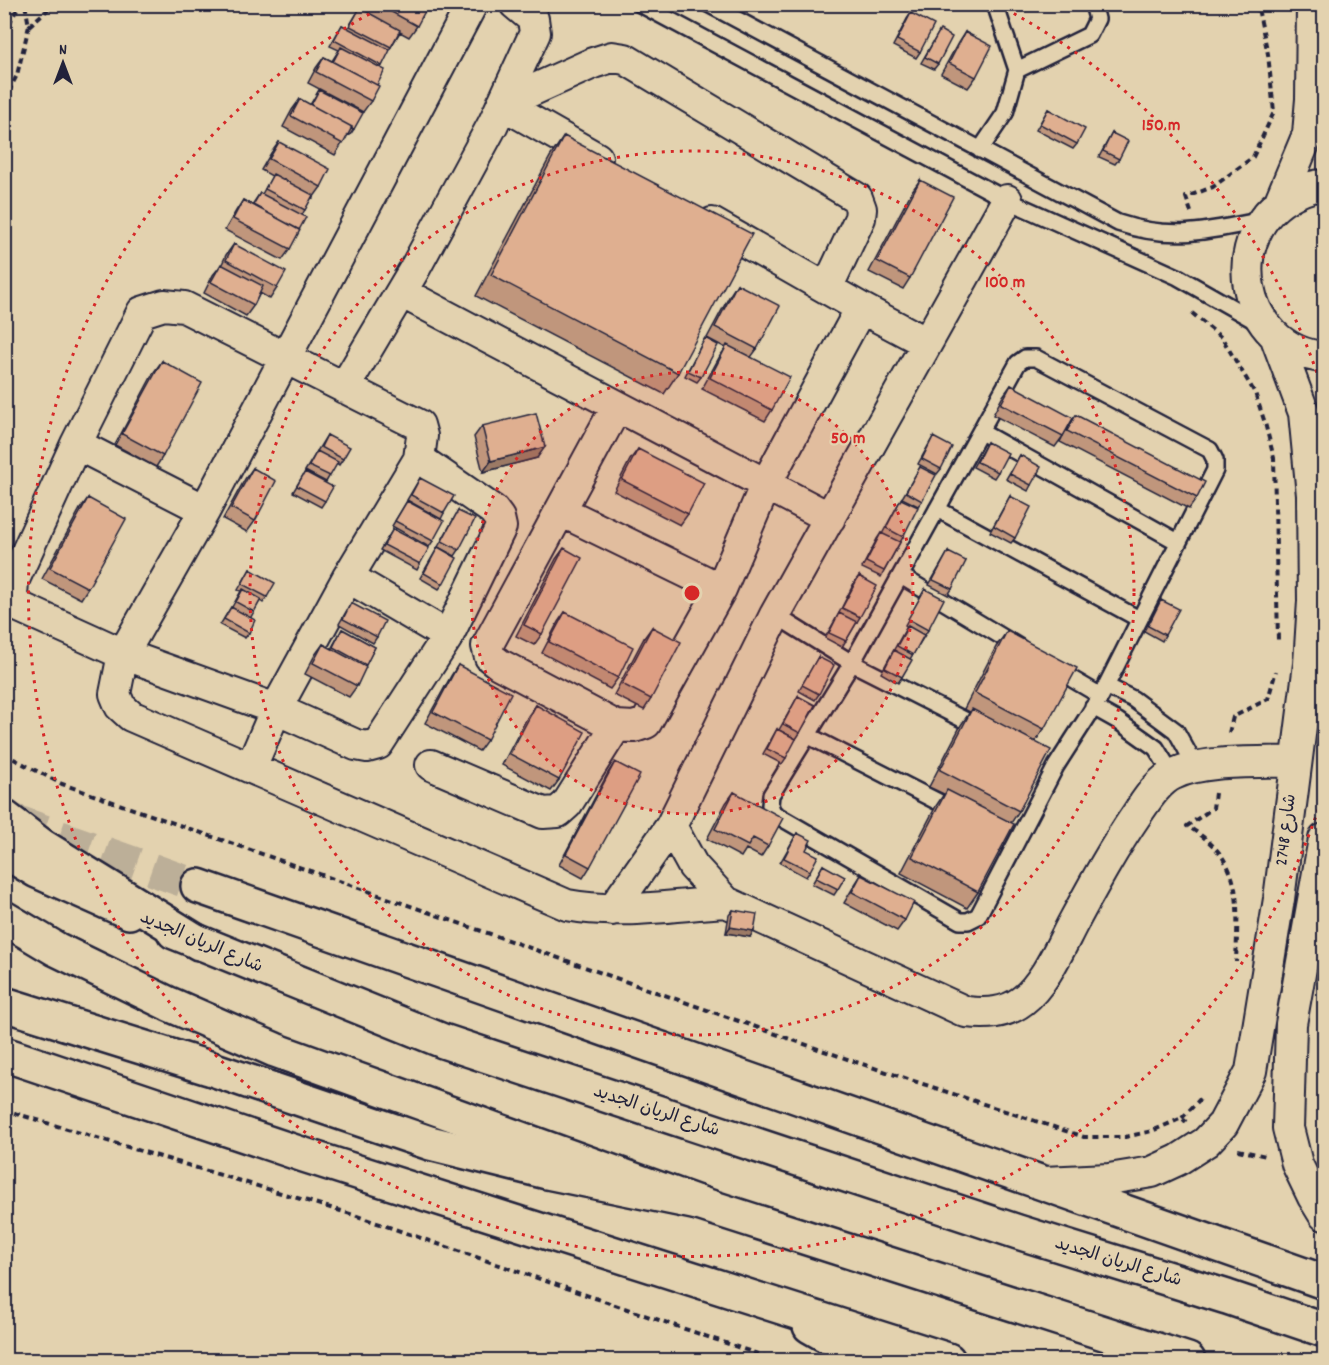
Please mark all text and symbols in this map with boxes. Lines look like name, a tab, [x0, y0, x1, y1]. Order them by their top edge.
north arrow	[33, 33, 93, 93]
text: N	[59, 39, 67, 62]
text: 150 m	[1142, 114, 1180, 139]
text: 100 m	[985, 271, 1025, 296]
text: 50 m	[831, 427, 865, 452]
centre of rings	[682, 583, 702, 603]
street label: شارع 2748	[1270, 792, 1304, 868]
street label: شارع الريان الجديد	[136, 906, 266, 980]
street label: شارع الريان الجديد	[590, 1080, 722, 1144]
street label: شارع الريان الجديد	[1051, 1232, 1185, 1294]

